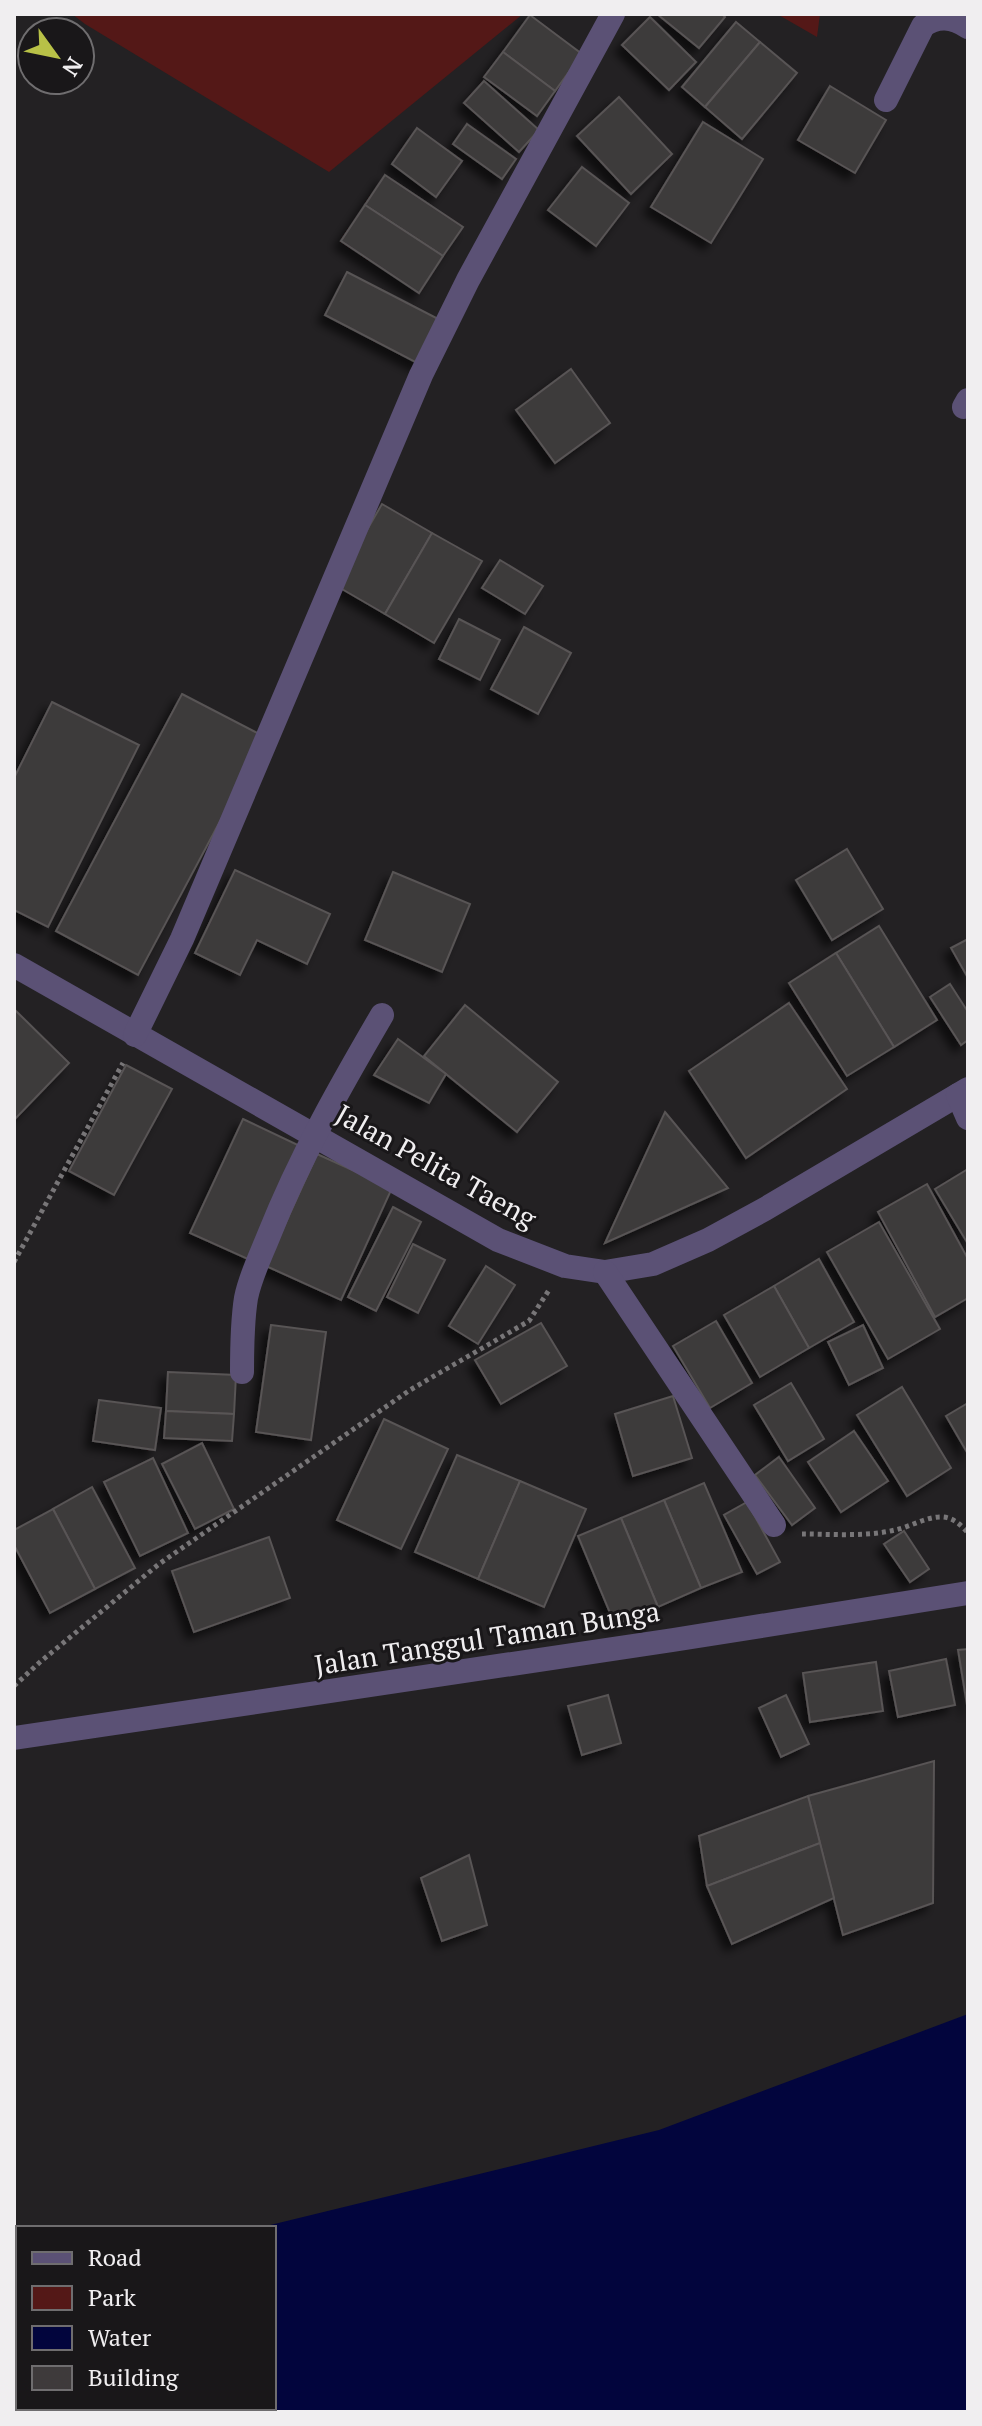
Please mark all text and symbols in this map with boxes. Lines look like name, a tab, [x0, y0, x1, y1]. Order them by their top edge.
north arrow	[16, 16, 96, 96]
text: N	[56, 52, 90, 82]
street label: Jalan Pelita Taeng	[329, 1095, 544, 1237]
street label: Jalan Tanggul Taman Bunga	[312, 1592, 662, 1683]
legend	[16, 2226, 276, 2410]
text: Road	[88, 2241, 142, 2273]
text: Park	[88, 2281, 137, 2313]
text: Water	[88, 2321, 152, 2353]
text: Building	[88, 2361, 179, 2393]

